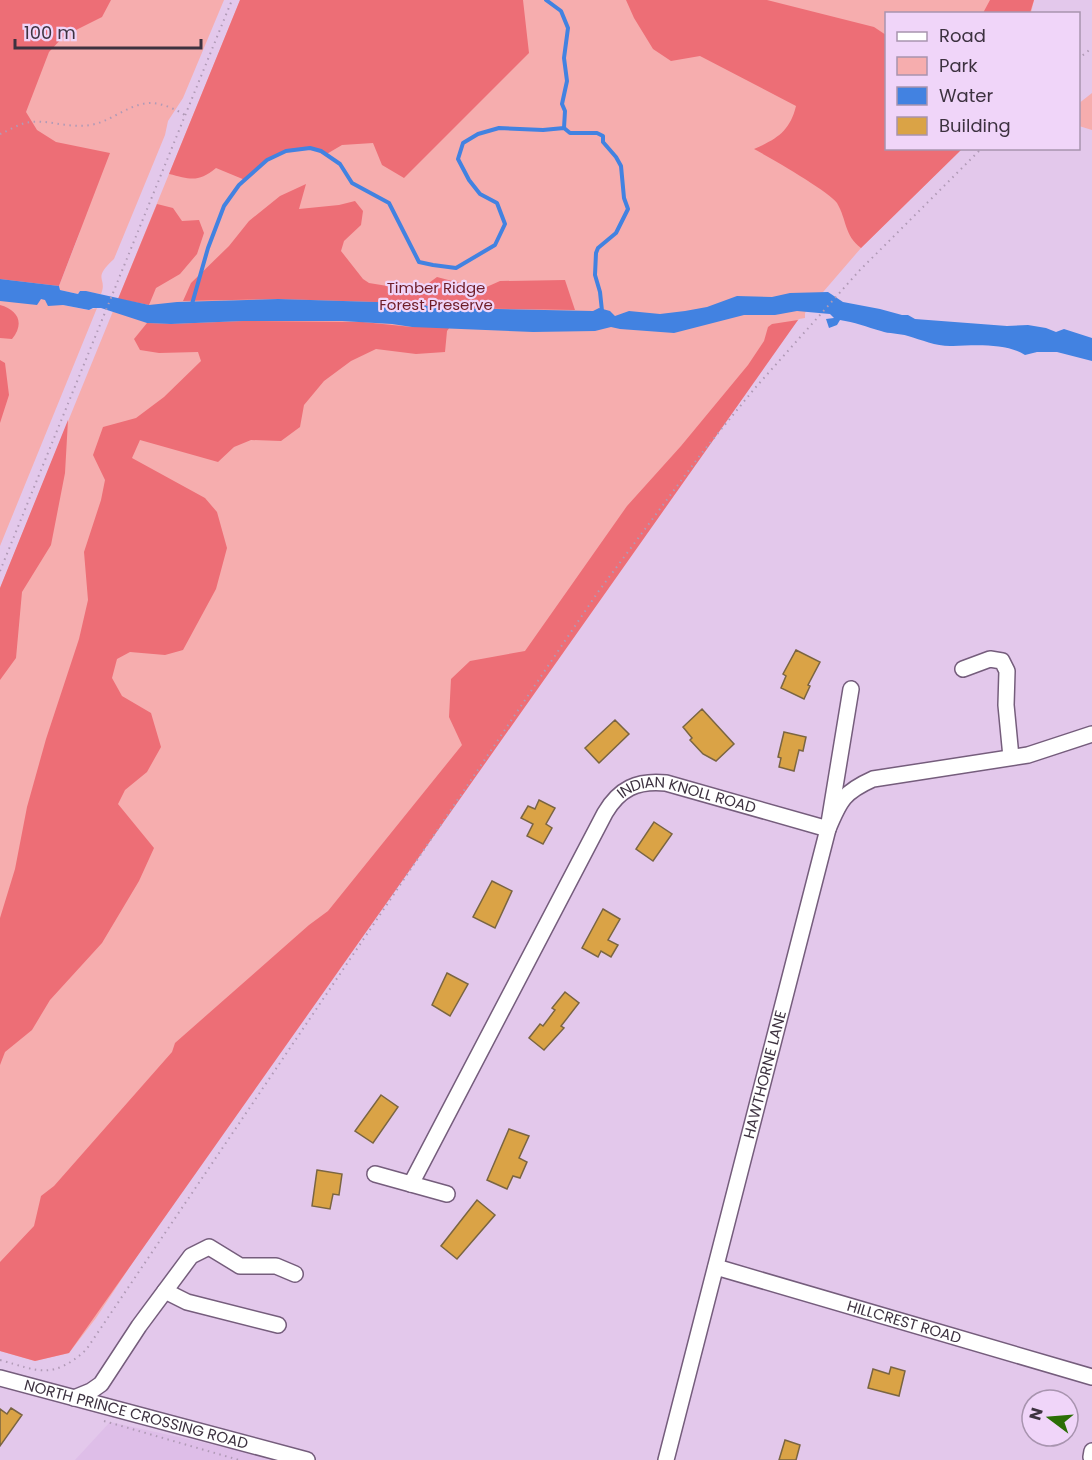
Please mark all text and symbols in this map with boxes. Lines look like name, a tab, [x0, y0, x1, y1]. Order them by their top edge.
scale bar	[15, 12, 201, 50]
legend	[885, 12, 1080, 150]
text: 100 m	[24, 20, 76, 45]
text: Road	[939, 23, 986, 48]
text: Park	[939, 53, 978, 78]
text: Water	[939, 83, 993, 108]
text: Building	[939, 113, 1011, 138]
park label: Timber Ridge Forest Preserve	[379, 277, 493, 315]
street label: INDIAN KNOLL ROAD	[612, 771, 759, 818]
street label: HAWTHORNE LANE	[738, 1008, 791, 1141]
street label: HILLCREST ROAD	[845, 1295, 964, 1348]
street label: NORTH PRINCE CROSSING ROAD	[22, 1374, 251, 1454]
north arrow	[1020, 1388, 1080, 1448]
text: N	[1023, 1405, 1049, 1423]

